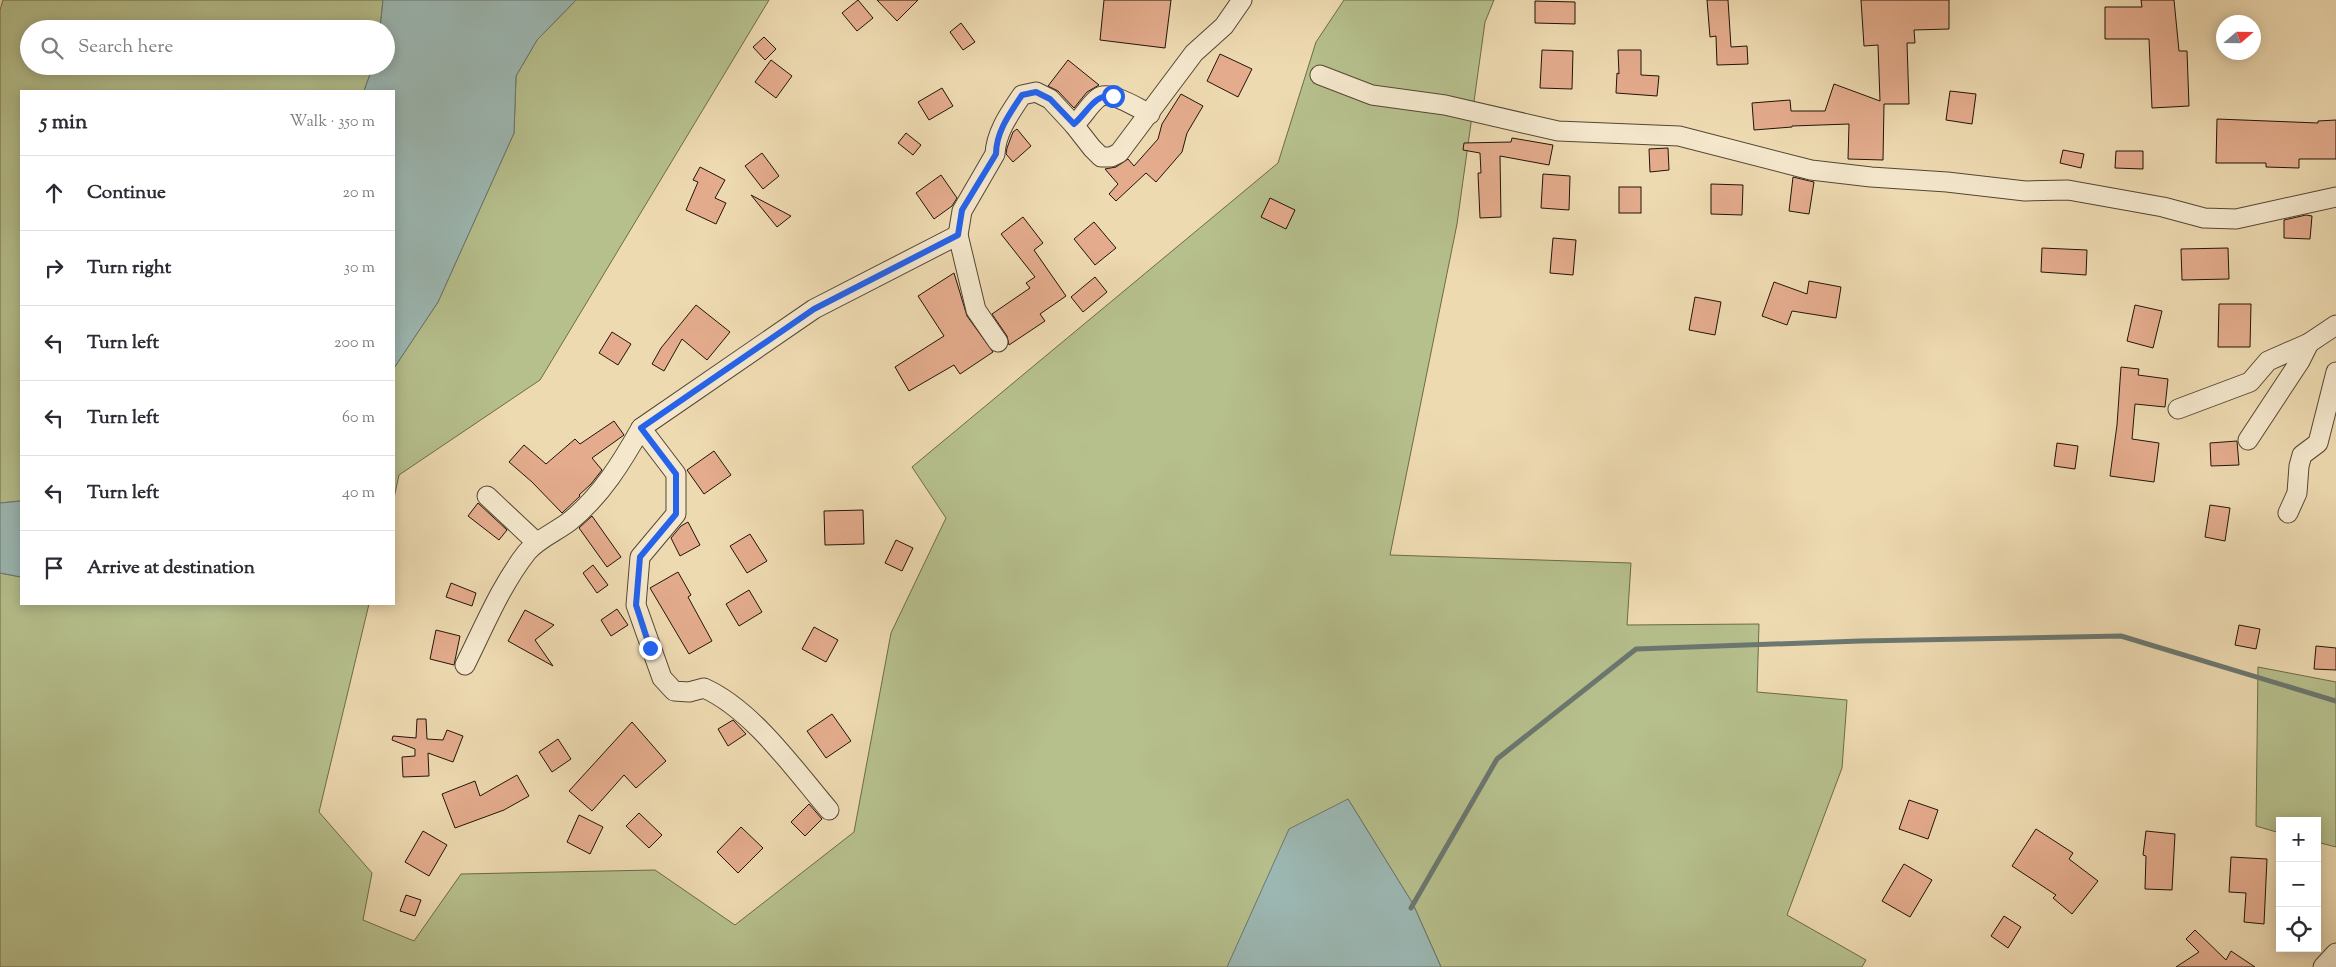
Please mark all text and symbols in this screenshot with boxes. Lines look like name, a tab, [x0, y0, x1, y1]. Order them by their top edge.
north arrow	[2216, 15, 2261, 60]
search box	[20, 20, 395, 75]
icon: search	[38, 34, 66, 62]
text: Search here	[78, 34, 173, 61]
route start	[1102, 85, 1125, 108]
text: 5 min	[40, 108, 87, 138]
text: Walk · 350 m	[290, 111, 375, 134]
icon: ahead	[40, 179, 68, 207]
text: Continue	[87, 180, 166, 207]
text: 20 m	[342, 182, 375, 205]
icon: right	[40, 254, 68, 282]
text: Turn right	[87, 255, 171, 282]
text: 30 m	[344, 257, 375, 280]
icon: left	[40, 329, 68, 357]
text: Turn left	[87, 330, 159, 357]
text: 200 m	[334, 332, 375, 355]
icon: left	[40, 404, 68, 432]
text: Turn left	[87, 405, 159, 432]
text: 60 m	[342, 407, 375, 430]
icon: left	[40, 479, 68, 507]
text: Turn left	[87, 480, 159, 507]
text: 40 m	[342, 482, 375, 505]
icon: arrive	[40, 554, 68, 582]
text: Arrive at destination	[87, 555, 255, 582]
route end	[639, 637, 662, 660]
map controls	[2276, 817, 2321, 952]
button: +	[2276, 817, 2321, 862]
button: −	[2276, 862, 2321, 907]
button: locate	[2276, 907, 2321, 952]

